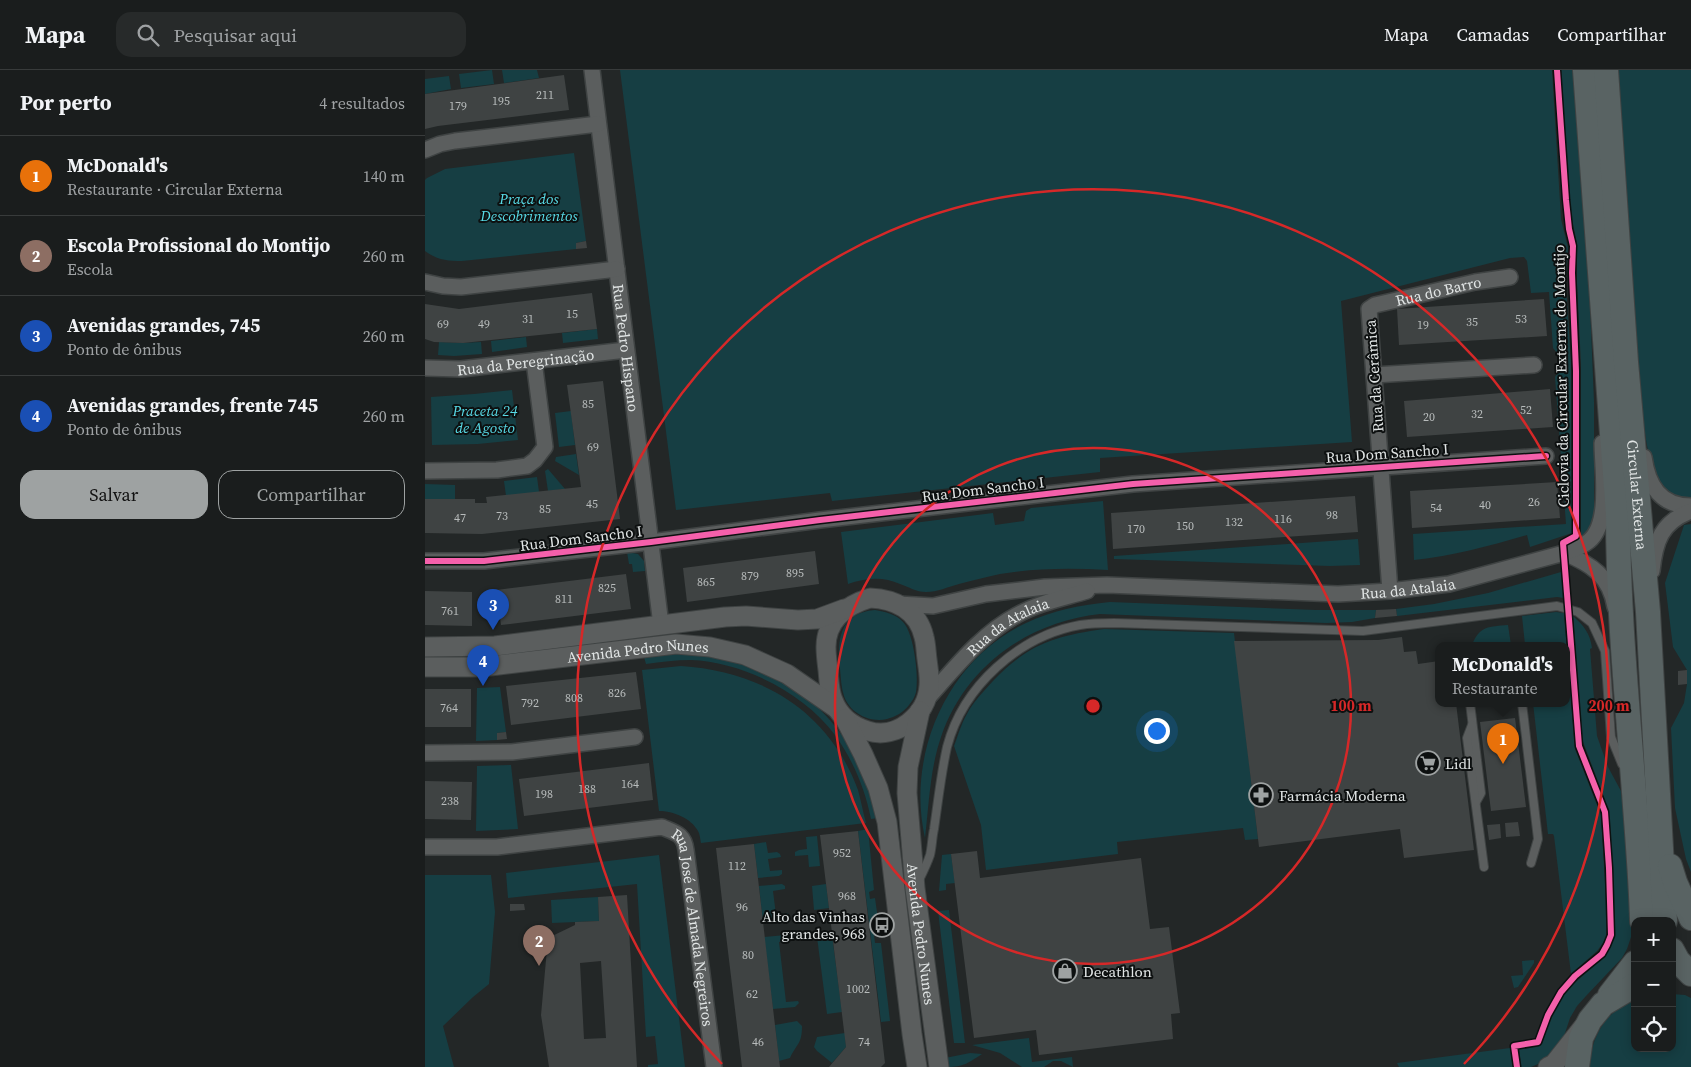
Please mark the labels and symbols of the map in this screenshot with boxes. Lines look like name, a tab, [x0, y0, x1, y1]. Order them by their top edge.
house number: 211	[536, 87, 554, 103]
house number: 195	[492, 93, 510, 109]
house number: 179	[449, 98, 467, 114]
park label: Praça dos Descobrimentos	[479, 188, 578, 226]
street label: Ciclovia da Circular Externa do Montijo	[1548, 244, 1574, 508]
street label: Rua do Barro	[1393, 271, 1483, 310]
street label: Rua Pedro Hispano	[608, 283, 645, 413]
house number: 15	[566, 306, 578, 322]
house number: 31	[522, 311, 534, 327]
house number: 53	[1515, 311, 1527, 327]
house number: 35	[1466, 314, 1478, 330]
house number: 69	[437, 316, 449, 332]
house number: 49	[478, 316, 490, 332]
house number: 19	[1417, 317, 1429, 333]
street label: Rua da Cerâmica	[1360, 319, 1388, 433]
street label: Rua da Peregrinação	[456, 343, 595, 380]
house number: 85	[582, 396, 594, 412]
park label: Praceta 24 de Agosto	[451, 400, 518, 438]
house number: 52	[1520, 402, 1532, 418]
house number: 32	[1471, 406, 1483, 422]
house number: 20	[1423, 409, 1435, 425]
street label: Rua Dom Sancho I	[1325, 438, 1449, 468]
house number: 69	[587, 439, 599, 455]
street label: Circular Externa	[1622, 439, 1653, 551]
street label: Rua Dom Sancho I	[921, 471, 1045, 507]
house number: 26	[1528, 494, 1540, 510]
house number: 45	[586, 496, 598, 512]
house number: 40	[1479, 497, 1491, 513]
house number: 54	[1430, 500, 1442, 516]
house number: 85	[539, 501, 551, 517]
house number: 98	[1326, 507, 1338, 523]
house number: 73	[496, 508, 508, 524]
house number: 47	[454, 510, 466, 526]
house number: 116	[1274, 511, 1292, 527]
house number: 132	[1225, 514, 1243, 530]
house number: 150	[1176, 518, 1194, 534]
street label: Rua Dom Sancho I	[519, 520, 643, 556]
house number: 170	[1127, 521, 1145, 537]
house number: 895	[786, 565, 804, 581]
house number: 879	[741, 568, 759, 584]
street label: Rua da Atalaia	[1360, 572, 1458, 603]
house number: 865	[697, 574, 715, 590]
house number: 825	[598, 580, 616, 596]
pin: 3	[477, 589, 509, 630]
house number: 811	[555, 591, 573, 607]
street label: Rua da Atalaia	[961, 592, 1052, 660]
house number: 761	[441, 603, 459, 619]
street label: Avenida Pedro Nunes	[566, 633, 710, 667]
pin: 4	[467, 645, 499, 686]
house number: 826	[608, 685, 626, 701]
house number: 808	[565, 690, 583, 706]
house number: 792	[521, 695, 539, 711]
text: 100 m	[1330, 695, 1372, 716]
text: 200 m	[1588, 695, 1630, 716]
centre of rings	[1084, 697, 1102, 715]
house number: 764	[440, 700, 458, 716]
your location	[1144, 718, 1170, 744]
pin: 1	[1487, 723, 1519, 764]
supermarket icon: Lidl	[1415, 750, 1441, 776]
place label: Lidl	[1445, 753, 1472, 774]
house number: 164	[621, 776, 639, 792]
house number: 188	[578, 781, 596, 797]
pharmacy icon: Farmácia Moderna	[1248, 782, 1274, 808]
place label: Farmácia Moderna	[1279, 785, 1406, 806]
house number: 198	[535, 786, 553, 802]
house number: 238	[441, 793, 459, 809]
street label: Rua José de Almada Negreiros	[668, 823, 719, 1027]
house number: 952	[833, 845, 851, 861]
house number: 112	[728, 858, 746, 874]
street label: Avenida Pedro Nunes	[902, 862, 941, 1006]
house number: 968	[838, 888, 856, 904]
house number: 96	[736, 899, 748, 915]
place label: Alto das Vinhas grandes, 968	[762, 906, 865, 944]
bus stop icon: Alto das Vinhas grandes, 968	[869, 912, 895, 938]
pin: 2	[523, 925, 555, 966]
house number: 80	[742, 947, 754, 963]
shop icon: Decathlon	[1052, 958, 1078, 984]
place label: Decathlon	[1083, 961, 1152, 982]
house number: 1002	[846, 981, 870, 997]
house number: 62	[746, 986, 758, 1002]
house number: 46	[752, 1034, 764, 1050]
house number: 74	[858, 1034, 870, 1050]

